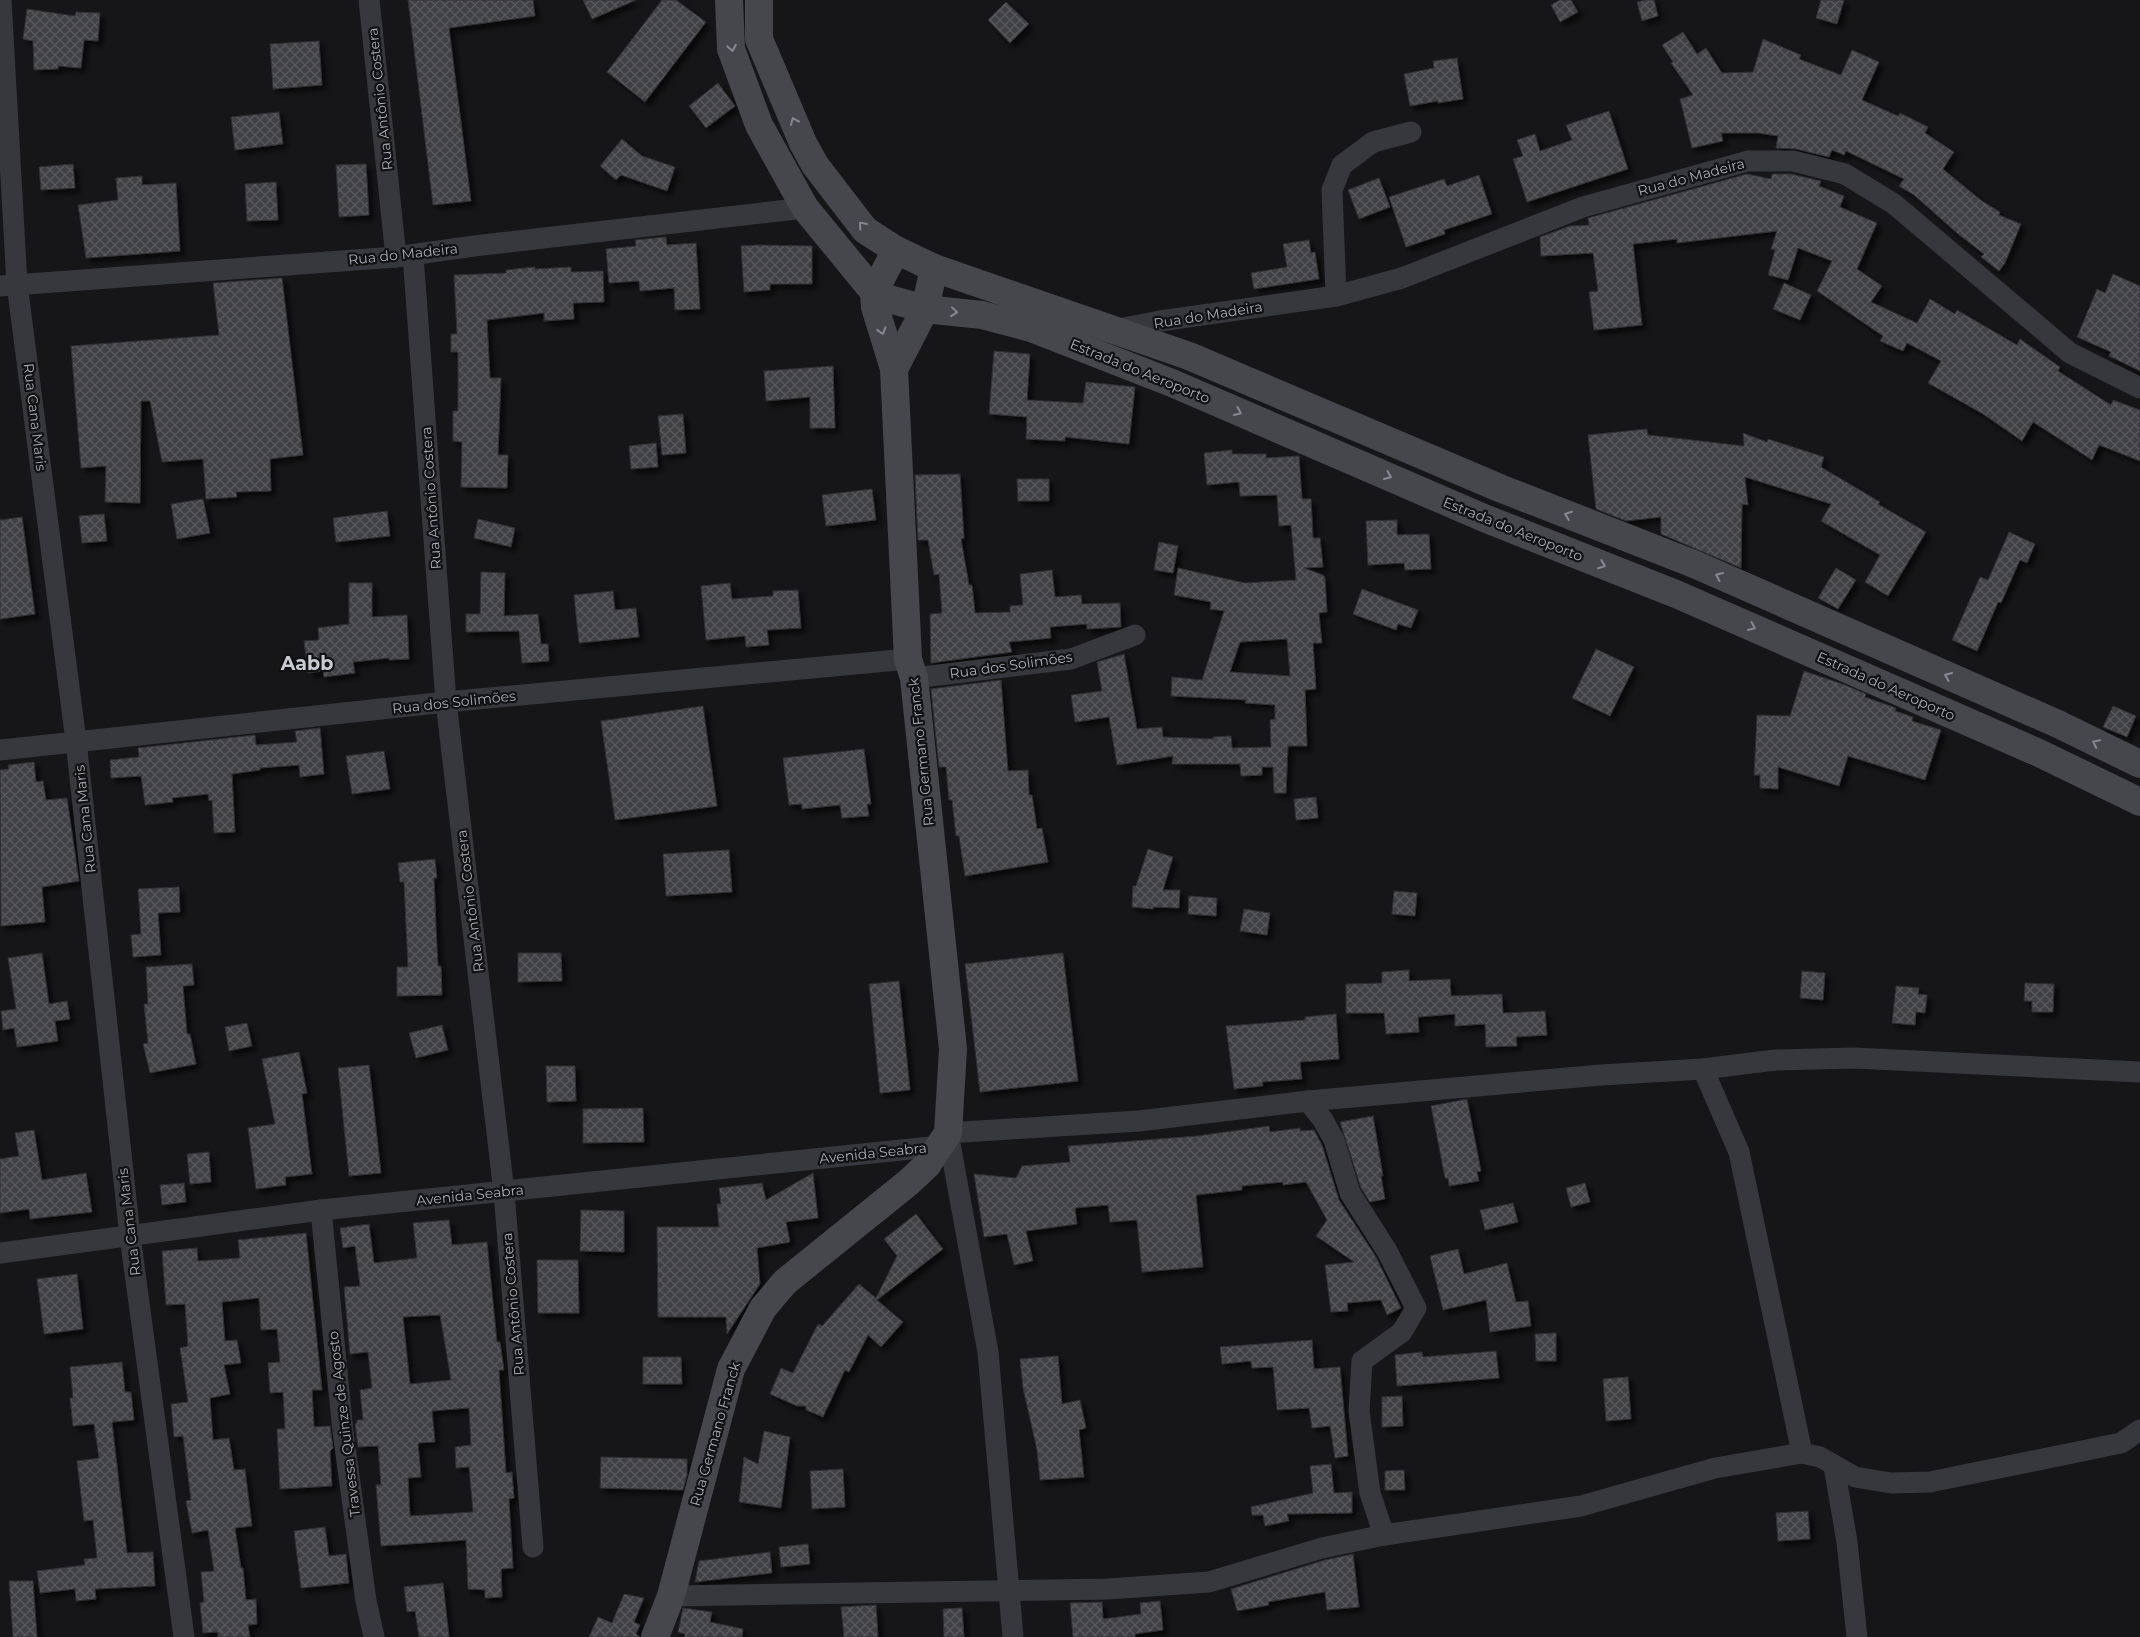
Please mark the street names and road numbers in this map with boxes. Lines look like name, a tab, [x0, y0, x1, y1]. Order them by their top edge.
street label: Rua Antônio Costera	[364, 27, 396, 171]
street label: Rua do Madeira	[1636, 154, 1746, 200]
street label: Rua do Madeira	[347, 239, 459, 269]
street label: Rua do Madeira	[1152, 298, 1264, 332]
street label: Estrada do Aeroporto	[1067, 335, 1213, 407]
street label: Rua Cana Maris	[19, 362, 51, 472]
street label: Rua Antônio Costera	[417, 426, 445, 570]
street label: Estrada do Aeroporto	[1440, 493, 1586, 565]
street label: Rua dos Solimões	[948, 647, 1074, 683]
street label: Estrada do Aeroporto	[1814, 647, 1958, 725]
street label: Rua Germano Franck	[904, 676, 938, 827]
street label: Rua dos Solimões	[391, 687, 517, 717]
street label: Rua Cana Maris	[70, 764, 100, 874]
street label: Rua Antônio Costera	[452, 829, 488, 973]
street label: Avenida Seabra	[818, 1138, 928, 1168]
street label: Rua Cana Maris	[113, 1167, 145, 1277]
street label: Avenida Seabra	[415, 1180, 525, 1210]
street label: Rua Antônio Costera	[498, 1232, 528, 1376]
street label: Travessa Quinze de Agosto	[324, 1330, 364, 1518]
street label: Rua Germano Franck	[686, 1359, 744, 1508]

